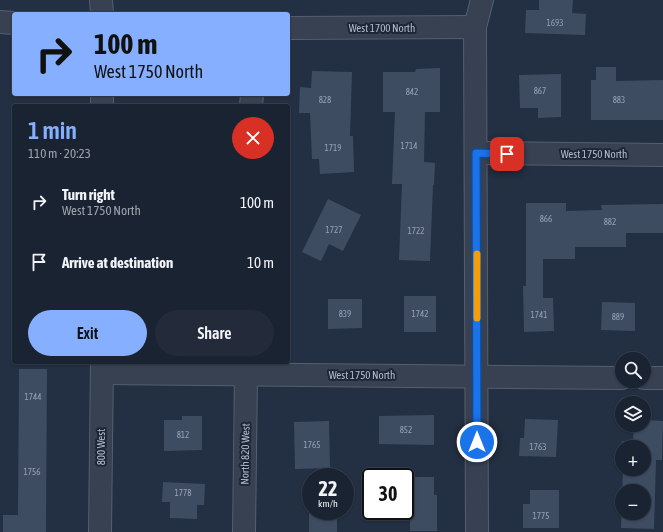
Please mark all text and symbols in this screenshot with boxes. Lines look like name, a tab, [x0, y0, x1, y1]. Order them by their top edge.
house number: 1693	[547, 18, 563, 28]
street label: West 1700 North	[349, 22, 415, 34]
icon: right	[28, 28, 80, 80]
text: 100 m	[94, 28, 157, 60]
text: West 1750 North	[94, 61, 203, 82]
house number: 867	[534, 86, 546, 96]
house number: 842	[406, 87, 418, 97]
house number: 828	[319, 95, 331, 105]
house number: 883	[613, 95, 625, 105]
text: 1 min	[28, 117, 77, 144]
button: close	[232, 117, 274, 159]
pin	[490, 137, 524, 171]
house number: 1714	[401, 141, 417, 151]
house number: 1719	[325, 143, 341, 153]
icon: arrive	[496, 143, 518, 165]
text: 110 m · 20:23	[28, 146, 91, 161]
street label: West 1750 North	[561, 148, 627, 160]
text: Turn right	[62, 186, 115, 203]
icon: right	[28, 191, 50, 213]
text: 100 m	[240, 194, 274, 211]
text: West 1750 North	[62, 203, 141, 218]
house number: 866	[540, 214, 552, 224]
house number: 882	[604, 217, 616, 227]
house number: 1727	[326, 225, 342, 235]
house number: 1722	[408, 226, 424, 236]
icon: arrive	[28, 251, 50, 273]
text: Arrive at destination	[62, 254, 173, 271]
text: 10 m	[247, 254, 274, 271]
house number: 839	[339, 309, 351, 319]
house number: 1742	[412, 309, 428, 319]
button: Exit	[28, 310, 147, 356]
button: Share	[155, 310, 274, 356]
house number: 1741	[531, 310, 547, 320]
house number: 889	[612, 312, 624, 322]
map controls	[615, 352, 651, 520]
button: search	[615, 352, 651, 388]
street label: West 1750 North	[329, 369, 395, 381]
house number: 1744	[25, 392, 41, 402]
button: layers	[615, 396, 651, 432]
position arrow	[456, 421, 498, 463]
street label: North 820 West	[238, 423, 252, 485]
house number: 852	[400, 425, 412, 435]
street label: 800 West	[95, 429, 107, 465]
house number: 812	[177, 430, 189, 440]
house number: 1765	[304, 440, 320, 450]
button: +	[615, 440, 651, 476]
house number: 1763	[530, 442, 546, 452]
house number: 1756	[24, 467, 40, 477]
speed limit sign: 30	[362, 468, 414, 520]
text: 22	[319, 477, 337, 500]
button: −	[615, 484, 651, 520]
house number: 1778	[175, 488, 191, 498]
text: km/h	[318, 498, 338, 509]
house number: 1775	[533, 511, 549, 521]

